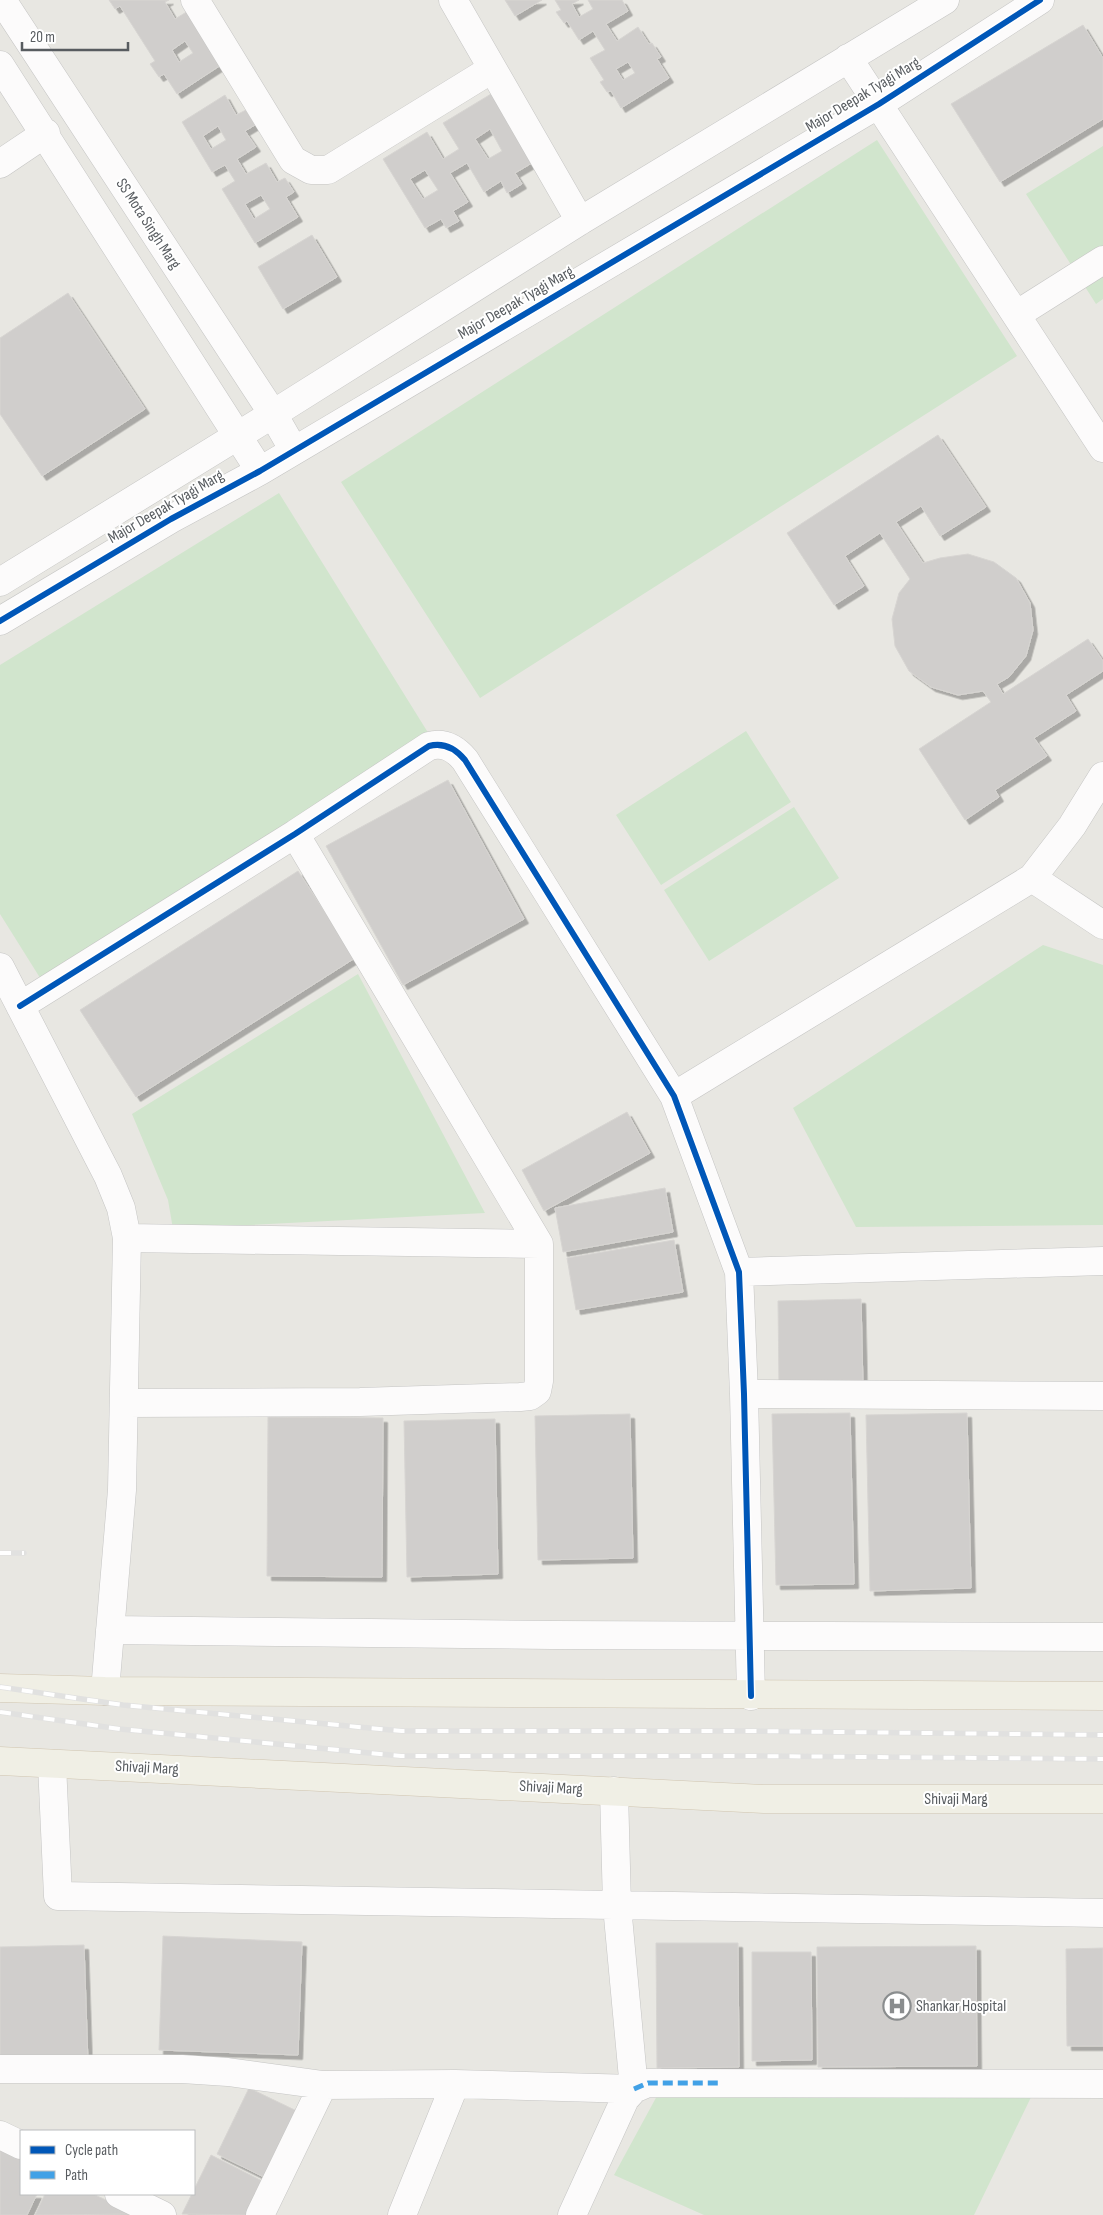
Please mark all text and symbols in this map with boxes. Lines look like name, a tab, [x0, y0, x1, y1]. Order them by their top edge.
scale bar	[22, 20, 129, 52]
text: 20 m	[30, 28, 55, 47]
street label: Major Deepak Tyagi Marg	[802, 53, 924, 137]
street label: SS Mota Singh Marg	[112, 175, 184, 273]
street label: Major Deepak Tyagi Marg	[455, 262, 577, 344]
street label: Major Deepak Tyagi Marg	[105, 466, 227, 548]
street label: Shivaji Marg	[115, 1757, 179, 1779]
street label: Shivaji Marg	[519, 1777, 583, 1799]
street label: Shivaji Marg	[924, 1790, 988, 1809]
hospital icon: Shankar Hospital	[882, 1991, 912, 2021]
place label: Shankar Hospital	[916, 1997, 1006, 2016]
legend	[20, 2130, 195, 2195]
text: Cycle path	[65, 2141, 118, 2160]
text: Path	[65, 2166, 88, 2185]

